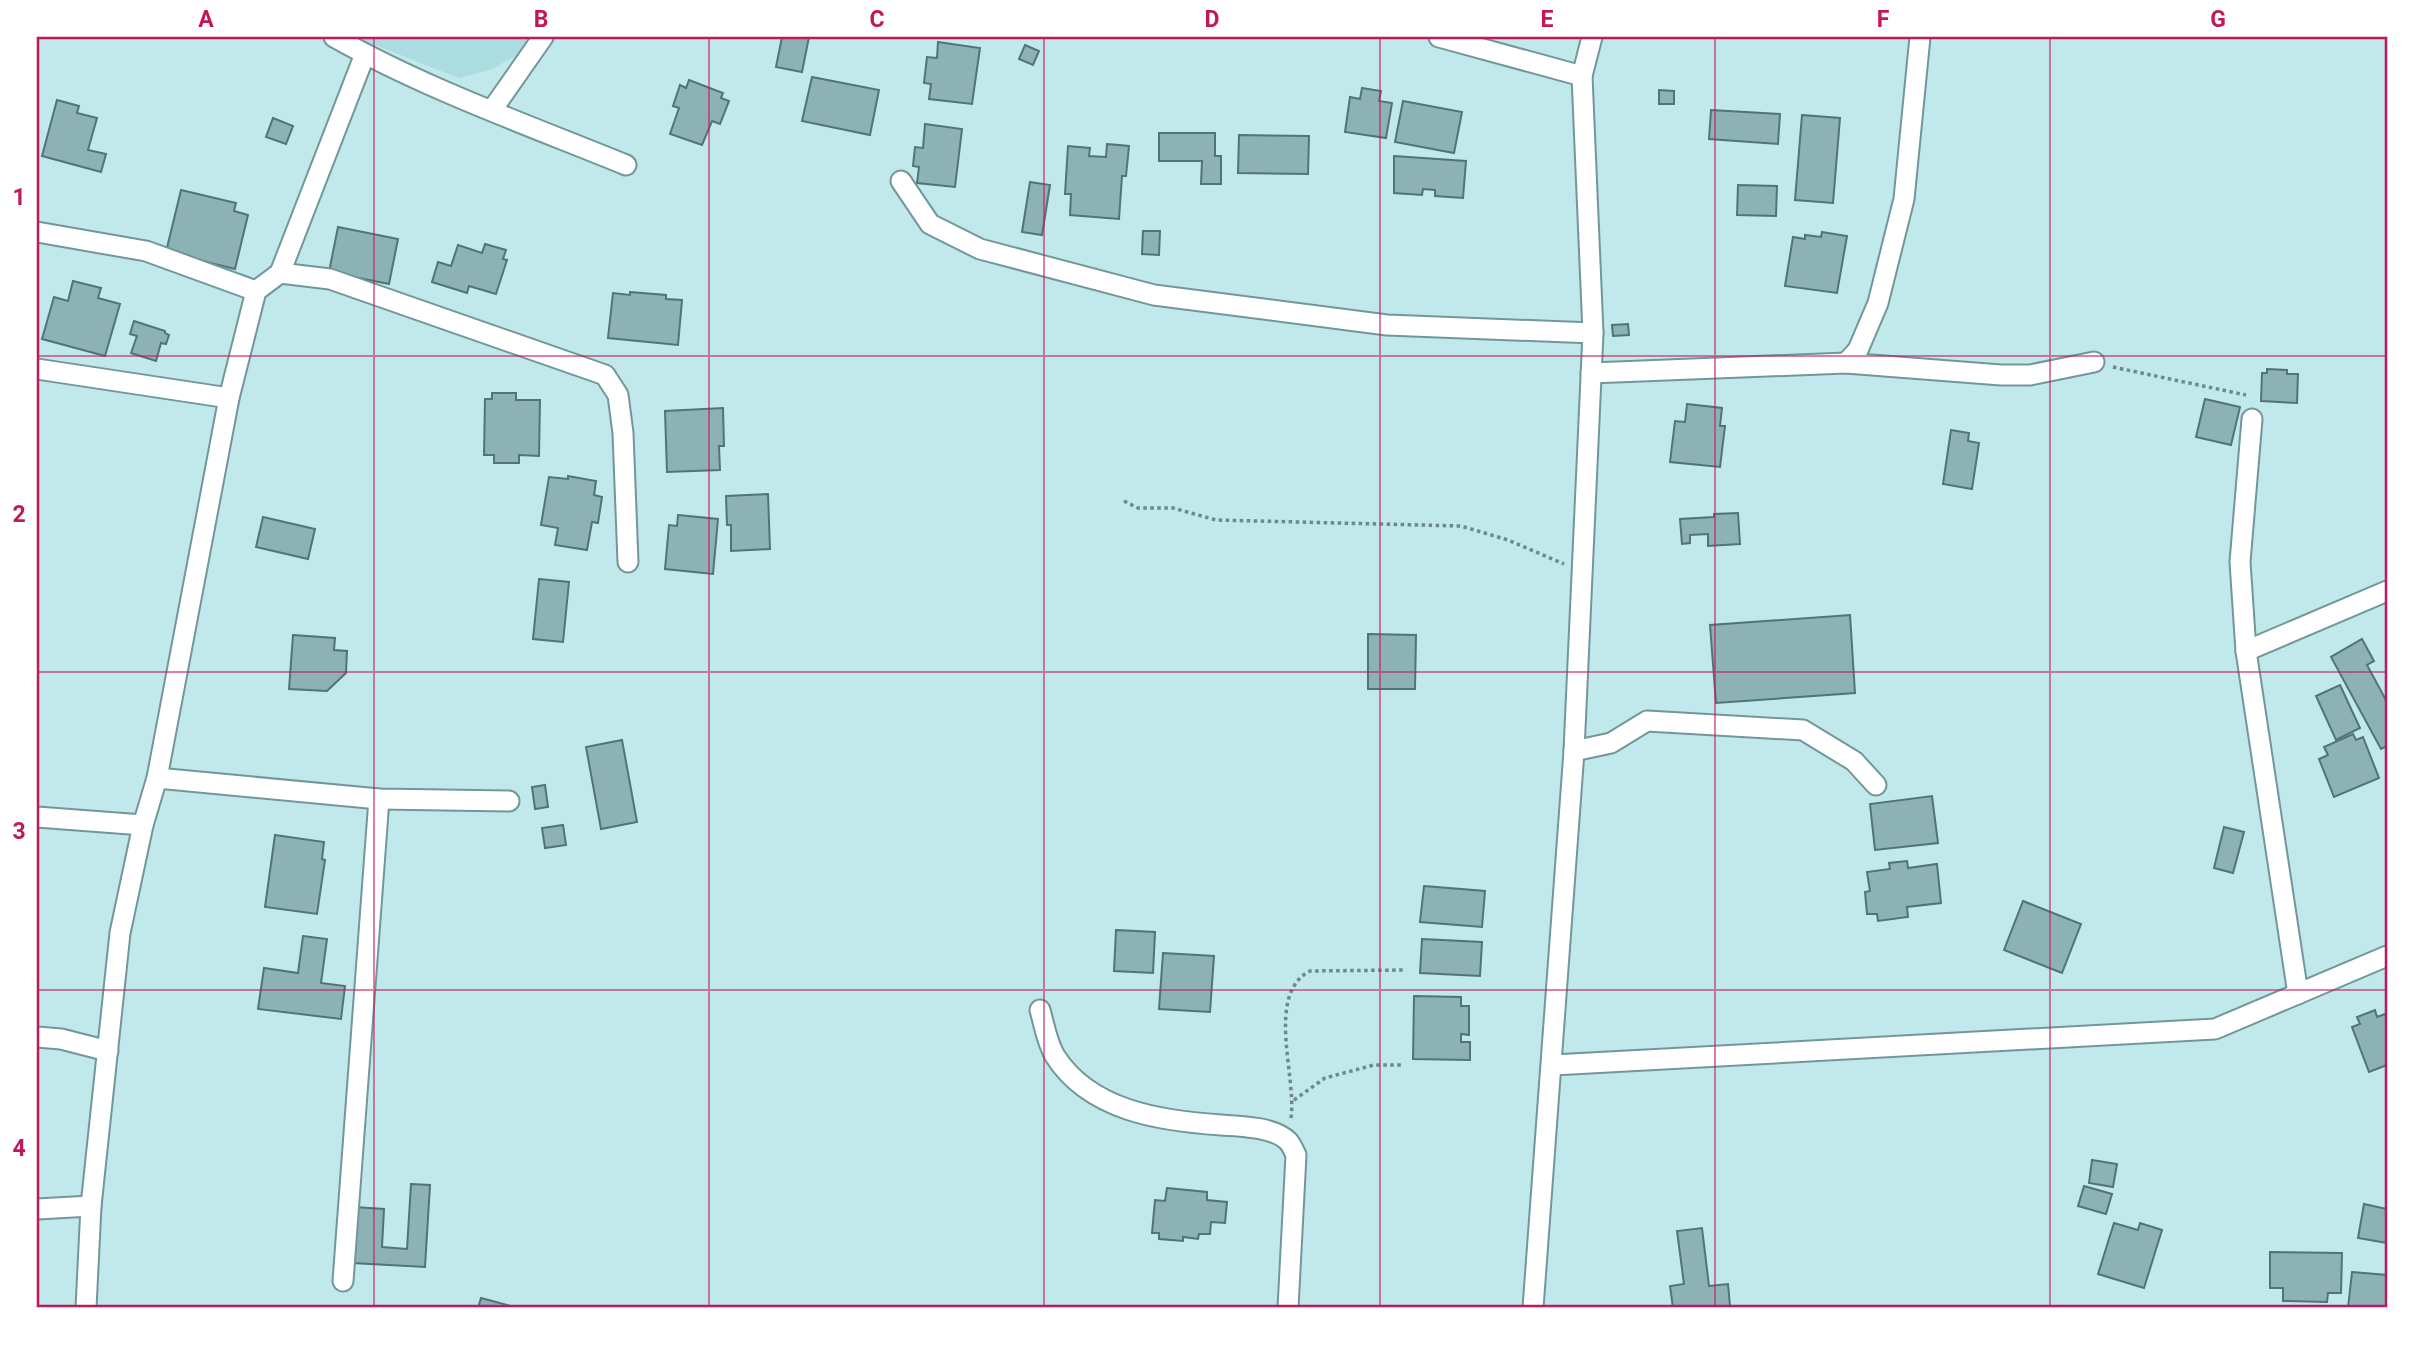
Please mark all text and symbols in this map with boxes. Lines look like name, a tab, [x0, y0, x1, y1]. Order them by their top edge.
text: A	[198, 6, 214, 33]
text: B	[534, 6, 548, 33]
text: C	[869, 6, 885, 33]
text: D	[1205, 6, 1219, 33]
text: E	[1541, 6, 1554, 33]
text: F	[1877, 6, 1890, 33]
text: G	[2210, 6, 2226, 33]
text: 1	[12, 184, 26, 211]
text: 2	[12, 501, 26, 528]
text: 3	[12, 818, 26, 845]
text: 4	[12, 1135, 26, 1162]

